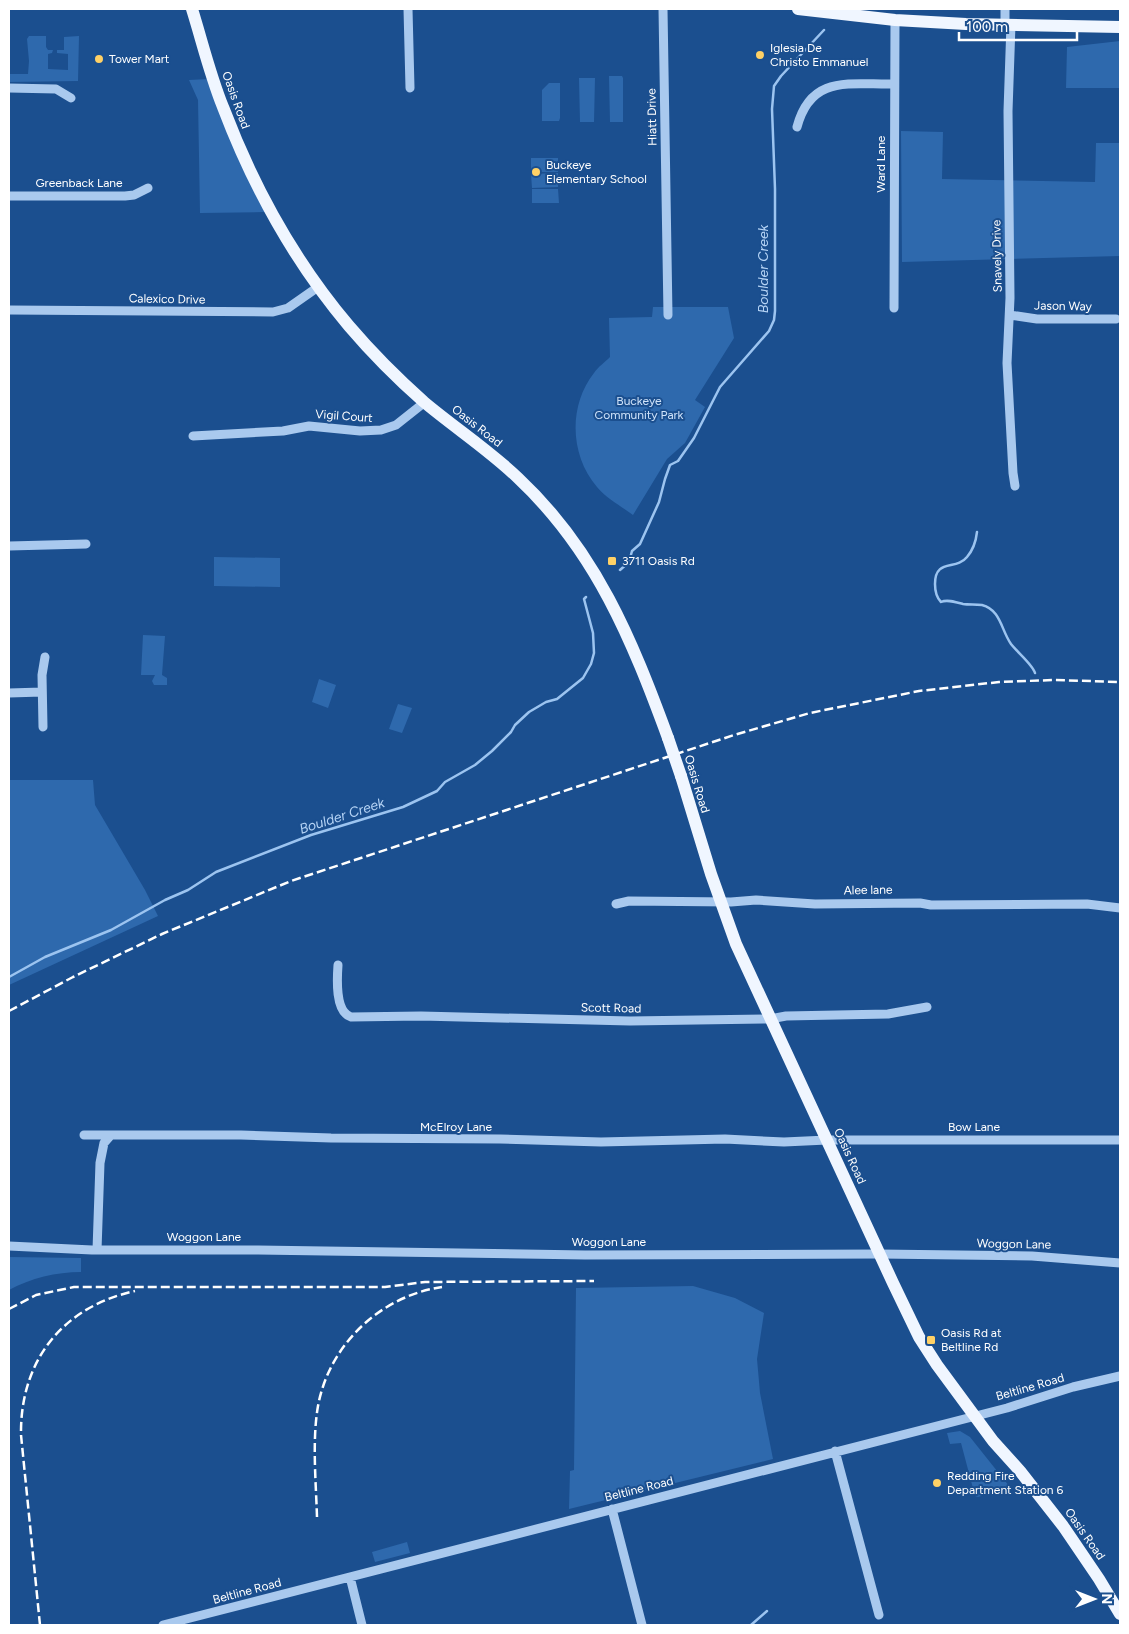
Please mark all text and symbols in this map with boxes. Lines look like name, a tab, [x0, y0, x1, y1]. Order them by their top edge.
scale bar	[959, 10, 1076, 42]
text: 100 m	[966, 18, 1008, 36]
place label: Iglesia De Christo Emmanuel	[770, 41, 868, 69]
marker: Iglesia De Christo Emmanuel	[754, 49, 766, 61]
place label: Tower Mart	[109, 52, 170, 66]
marker: Tower Mart	[93, 53, 105, 65]
street label: Oasis Road	[219, 69, 253, 131]
street label: Hiatt Drive	[644, 88, 660, 146]
street label: Ward Lane	[874, 135, 888, 192]
place label: Buckeye Elementary School	[546, 158, 647, 186]
marker: Buckeye Elementary School	[530, 166, 542, 178]
street label: Greenback Lane	[35, 176, 123, 190]
street label: Snavely Drive	[989, 219, 1005, 292]
water label: Boulder Creek	[755, 223, 772, 313]
street label: Calexico Drive	[129, 291, 206, 307]
street label: Jason Way	[1034, 298, 1093, 314]
park label: Buckeye Community Park	[595, 394, 684, 422]
street label: Oasis Road	[449, 402, 505, 450]
street label: Vigil Court	[315, 407, 374, 425]
place label: 3711 Oasis Rd	[622, 554, 695, 568]
marker: 3711 Oasis Rd	[606, 555, 618, 567]
street label: Oasis Road	[682, 753, 712, 815]
water label: Boulder Creek	[297, 794, 388, 838]
street label: Alee lane	[843, 883, 893, 897]
street label: Scott Road	[581, 1000, 641, 1016]
street label: McElroy Lane	[420, 1120, 493, 1134]
street label: Bow Lane	[948, 1120, 1000, 1134]
street label: Oasis Road	[831, 1126, 869, 1186]
street label: Woggon Lane	[167, 1230, 242, 1244]
street label: Woggon Lane	[572, 1235, 647, 1249]
street label: Woggon Lane	[977, 1236, 1052, 1252]
place label: Oasis Rd at Beltline Rd	[941, 1326, 1002, 1354]
marker: Oasis Rd at Beltline Rd	[925, 1334, 937, 1346]
street label: Beltline Road	[994, 1371, 1066, 1403]
place label: Redding Fire Department Station 6	[947, 1469, 1064, 1497]
street label: Beltline Road	[603, 1474, 675, 1504]
marker: Redding Fire Department Station 6	[931, 1477, 943, 1489]
street label: Oasis Road	[1062, 1505, 1108, 1563]
north arrow	[1069, 1574, 1119, 1624]
street label: Beltline Road	[211, 1575, 283, 1607]
text: N	[1098, 1594, 1115, 1604]

